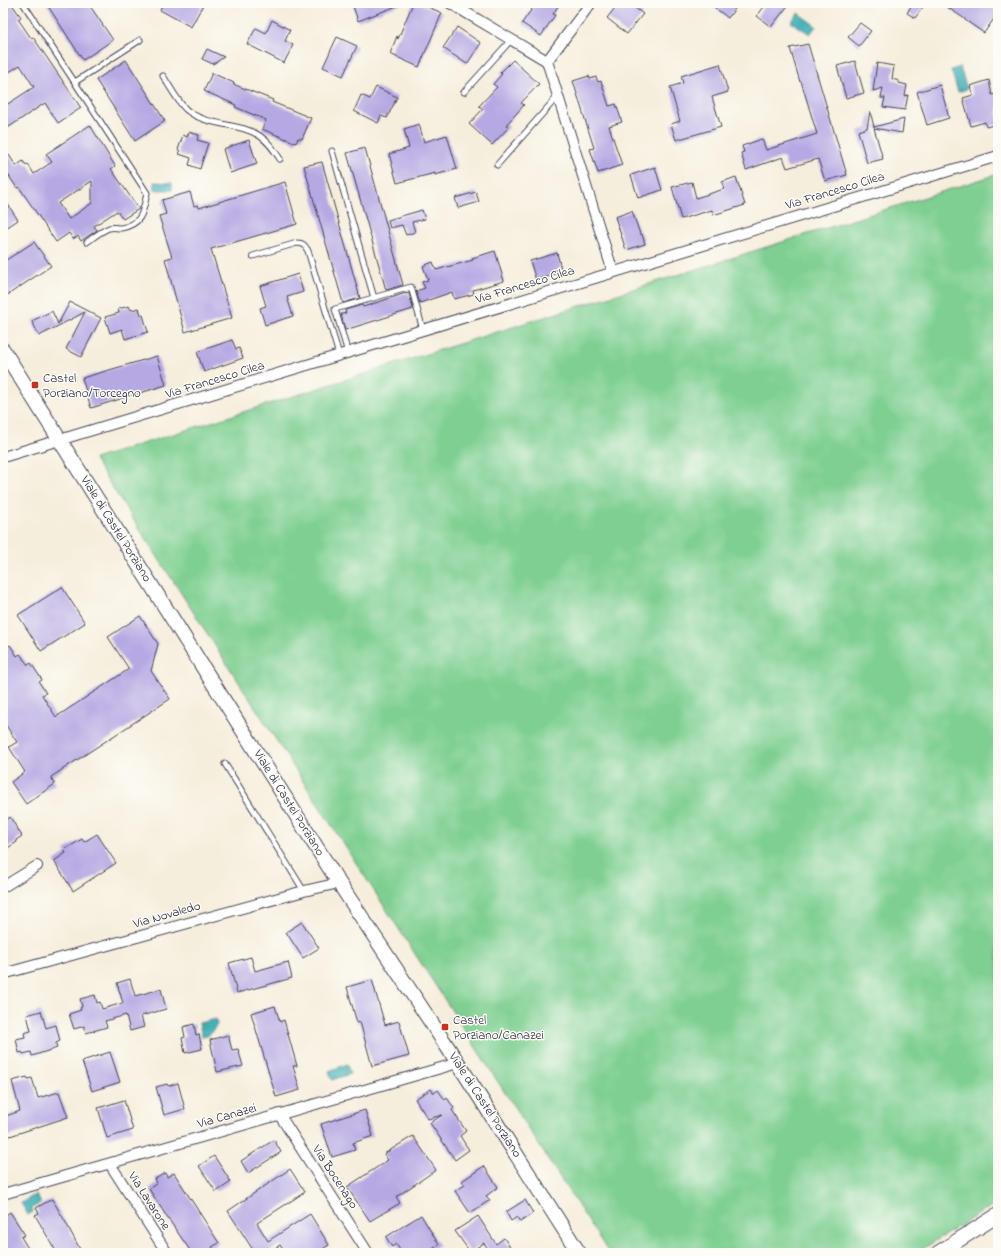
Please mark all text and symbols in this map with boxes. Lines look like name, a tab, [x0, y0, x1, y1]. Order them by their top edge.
street label: Via Francesco Cilea	[782, 167, 887, 215]
street label: Via Francesco Cilea	[472, 261, 577, 309]
street label: Via Francesco Cilea	[162, 356, 267, 404]
place label: Castel Porziano/Torcegno	[43, 369, 141, 404]
marker: Castel Porziano/Torcegno	[30, 380, 40, 390]
street label: Viale di Castel Porziano	[75, 471, 157, 586]
street label: Viale di Castel Porziano	[248, 745, 330, 860]
street label: Via Novaledo	[130, 896, 203, 934]
place label: Castel Porziano/Canazei	[453, 1011, 544, 1045]
marker: Castel Porziano/Canazei	[440, 1022, 450, 1032]
street label: Viale di Castel Porziano	[443, 1048, 526, 1162]
street label: Via Canazei	[194, 1099, 259, 1134]
street label: Via Bocenago	[306, 1141, 363, 1213]
street label: Via Lavarone	[122, 1167, 175, 1234]

